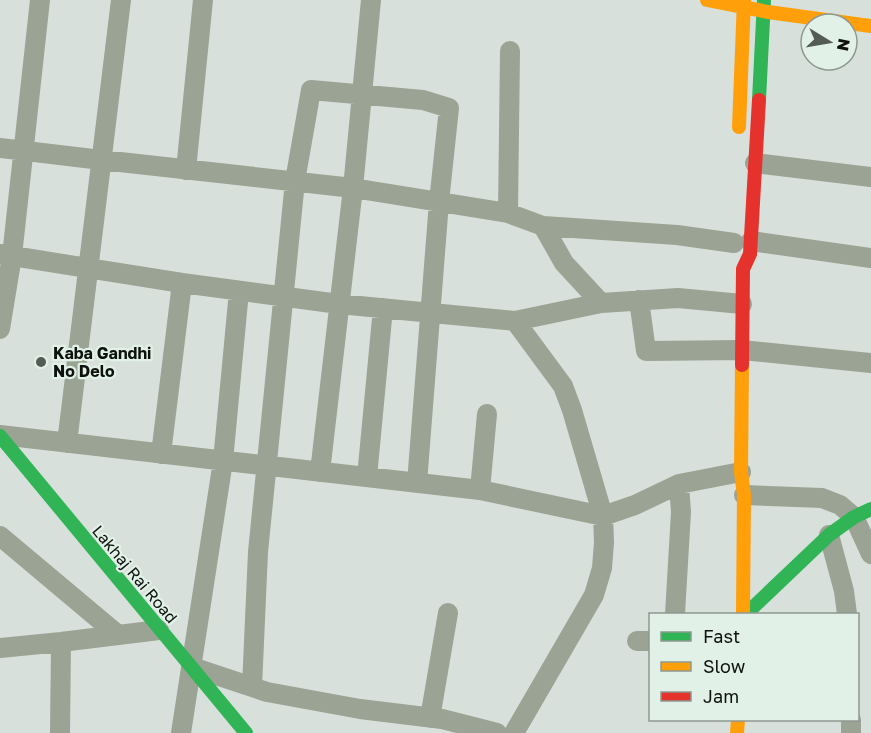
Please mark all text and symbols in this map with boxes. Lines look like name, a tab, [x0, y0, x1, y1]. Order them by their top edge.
north arrow	[799, 12, 859, 72]
text: N	[833, 37, 855, 53]
place label: Kaba Gandhi No Delo	[53, 343, 151, 381]
marker: Kaba Gandhi No Delo	[34, 355, 48, 369]
street label: Lakhaj Rai Road	[88, 521, 182, 627]
legend	[649, 613, 859, 721]
text: Fast	[703, 625, 740, 647]
text: Slow	[703, 655, 746, 677]
text: Jam	[703, 685, 739, 707]

